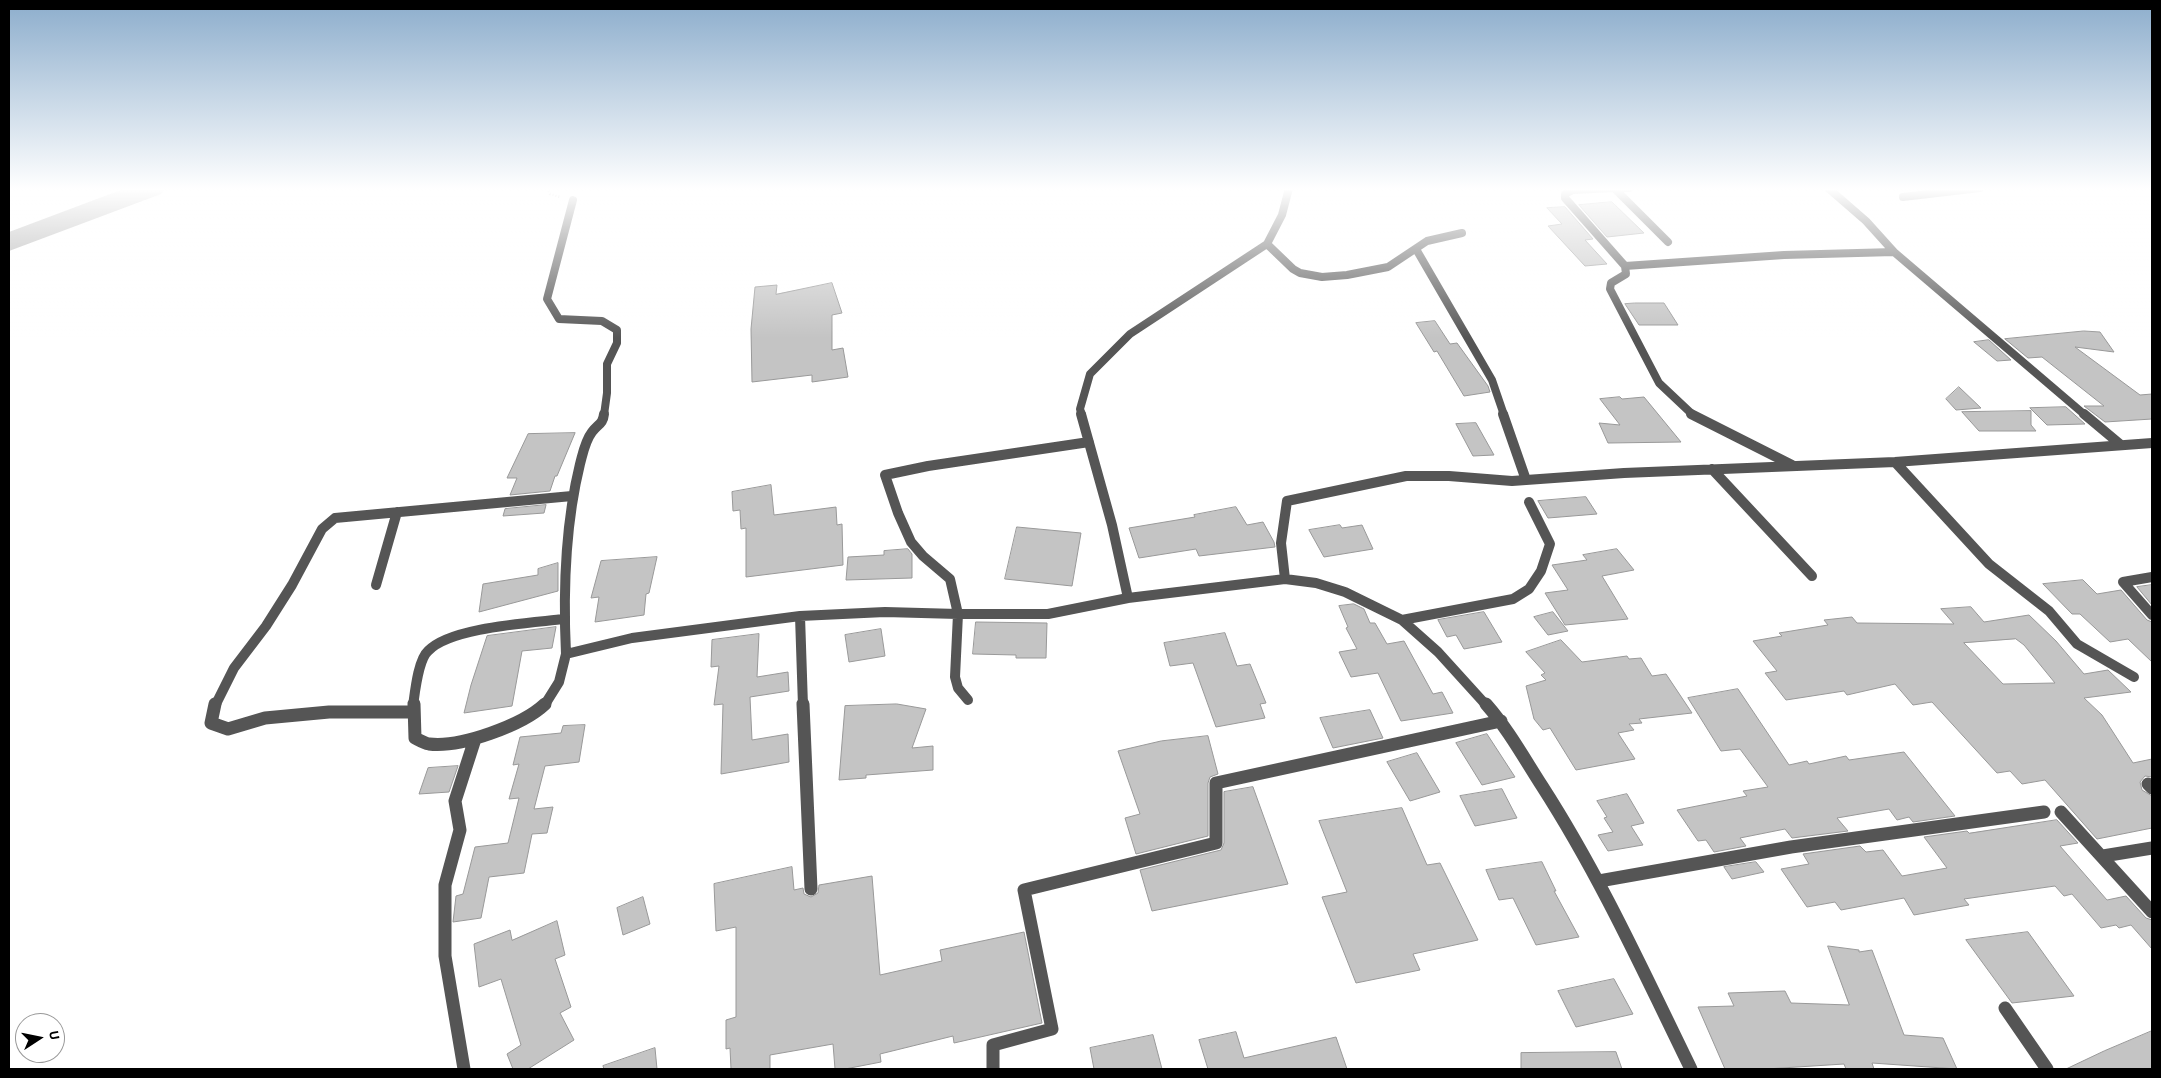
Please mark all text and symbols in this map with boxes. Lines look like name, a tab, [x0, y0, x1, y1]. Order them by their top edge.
north arrow	[15, 1013, 65, 1063]
text: U	[46, 1030, 61, 1041]

